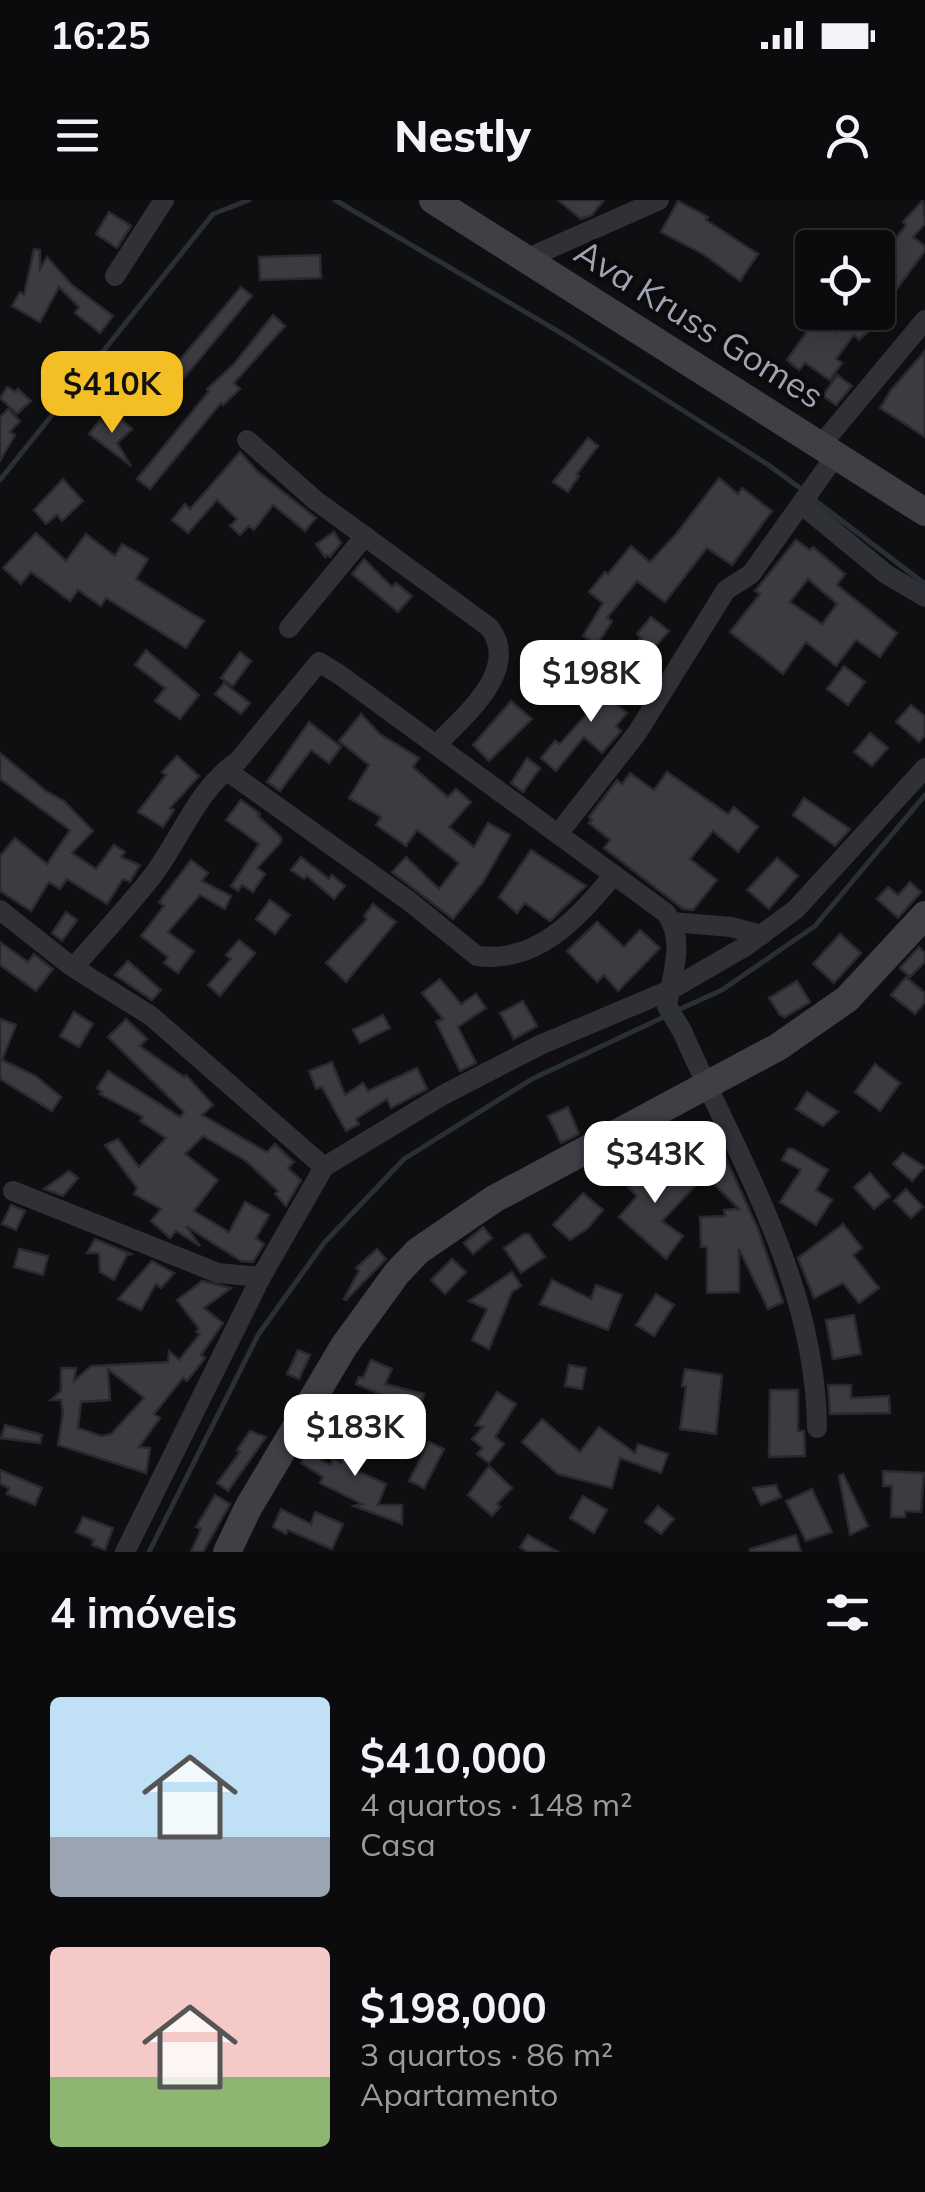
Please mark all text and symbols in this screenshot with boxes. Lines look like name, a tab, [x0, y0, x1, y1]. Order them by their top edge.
text: 16:25	[50, 11, 151, 59]
text: Nestly	[394, 107, 531, 163]
icon: menu	[50, 108, 105, 163]
icon: person	[820, 108, 875, 163]
street label: Ava Kruss Gomes	[567, 229, 832, 417]
map controls	[795, 230, 895, 330]
button: locate	[795, 230, 895, 330]
pin: $410K	[42, 351, 182, 436]
text: $410K	[63, 363, 161, 403]
pin: $198K	[521, 640, 661, 725]
text: $198K	[542, 652, 640, 692]
pin: $343K	[585, 1121, 725, 1206]
text: $343K	[606, 1133, 704, 1173]
pin: $183K	[285, 1394, 425, 1479]
text: $183K	[306, 1406, 404, 1446]
icon: filters	[820, 1585, 875, 1640]
text: 4 imóveis	[50, 1586, 237, 1639]
text: $410,000	[360, 1731, 547, 1784]
icon: home	[130, 1737, 250, 1857]
text: 4 quartos · 148 m²	[360, 1784, 632, 1824]
text: Casa	[360, 1824, 436, 1864]
text: $198,000	[360, 1981, 547, 2034]
icon: home	[130, 1987, 250, 2107]
text: 3 quartos · 86 m²	[360, 2034, 613, 2074]
text: Apartamento	[360, 2074, 558, 2114]

